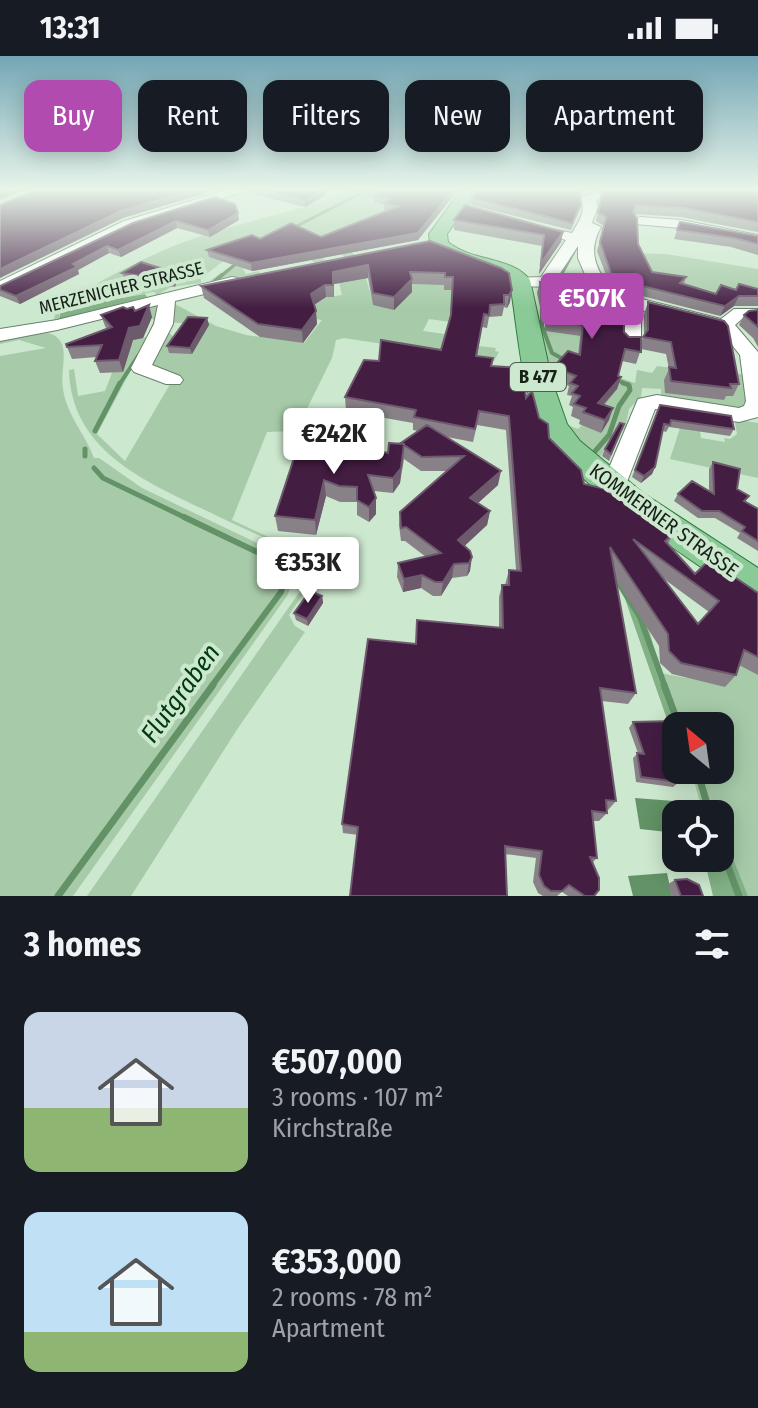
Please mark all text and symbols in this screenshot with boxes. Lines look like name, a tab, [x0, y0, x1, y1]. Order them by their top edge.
text: 13:31	[40, 10, 101, 46]
chip: Buy	[24, 80, 122, 152]
chip: Rent	[138, 80, 247, 152]
chip: Filters	[263, 80, 389, 152]
chip: New	[405, 80, 510, 152]
chip: Apartment	[526, 80, 703, 152]
street label: MERZENICHER STRASSE	[37, 257, 205, 319]
pin: €507K	[536, 273, 648, 341]
text: €507K	[559, 283, 625, 314]
road number: B 477	[510, 363, 566, 391]
pin: €242K	[278, 408, 390, 476]
text: €242K	[301, 418, 367, 449]
street label: KOMMERNER STRASSE	[585, 458, 743, 582]
pin: €353K	[252, 537, 364, 605]
text: €353K	[275, 547, 341, 578]
water label: Flutgraben	[134, 638, 227, 749]
north arrow	[662, 712, 734, 784]
map controls	[662, 712, 734, 872]
button: locate	[662, 800, 734, 872]
icon: filters	[690, 922, 734, 966]
text: 3 homes	[24, 924, 141, 965]
text: €507,000	[272, 1041, 402, 1082]
icon: home	[88, 1044, 184, 1140]
text: 3 rooms · 107 m²	[272, 1082, 444, 1113]
text: Kirchstraße	[272, 1113, 393, 1144]
text: €353,000	[272, 1241, 402, 1282]
icon: home	[88, 1244, 184, 1340]
text: 2 rooms · 78 m²	[272, 1282, 433, 1313]
text: Apartment	[272, 1313, 385, 1344]

